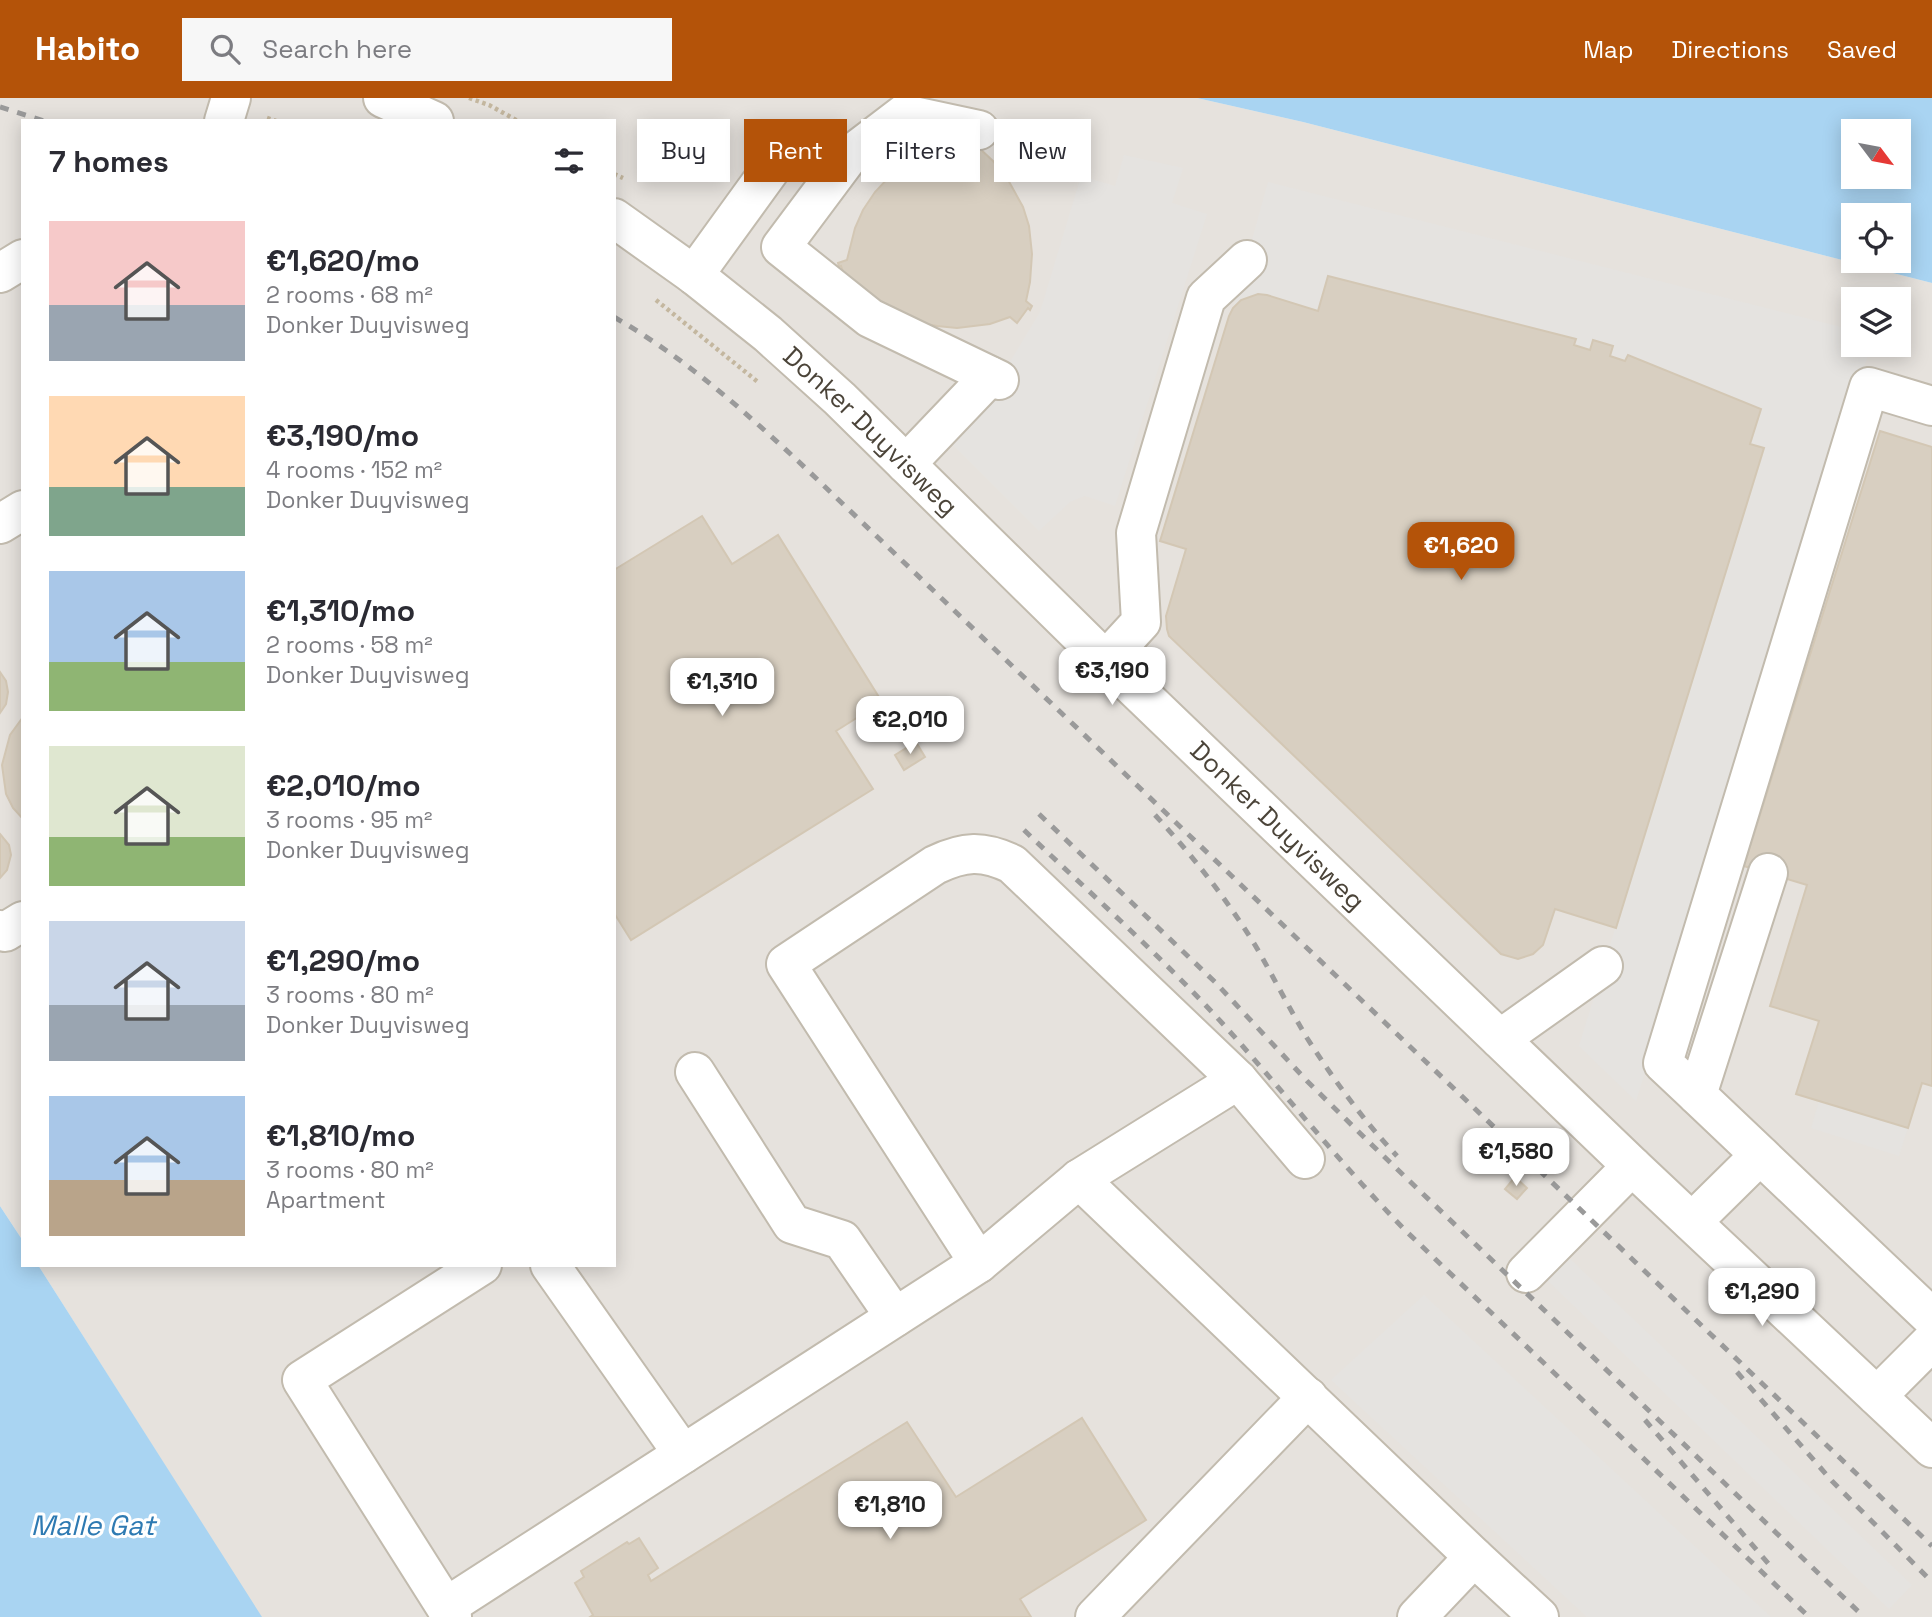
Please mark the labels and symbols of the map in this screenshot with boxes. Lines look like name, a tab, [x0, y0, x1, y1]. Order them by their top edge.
north arrow	[1841, 119, 1911, 189]
street label: Donker Duyvisweg	[776, 339, 965, 523]
pin: €1,620	[1404, 522, 1518, 582]
pin: €3,190	[1055, 648, 1169, 707]
pin: €1,310	[665, 658, 779, 718]
pin: €2,010	[853, 696, 967, 756]
street label: Donker Duyvisweg	[1183, 734, 1372, 918]
pin: €1,580	[1459, 1128, 1573, 1188]
pin: €1,290	[1705, 1268, 1819, 1328]
pin: €1,810	[833, 1482, 947, 1541]
water label: Malle Gat	[31, 1507, 158, 1543]

